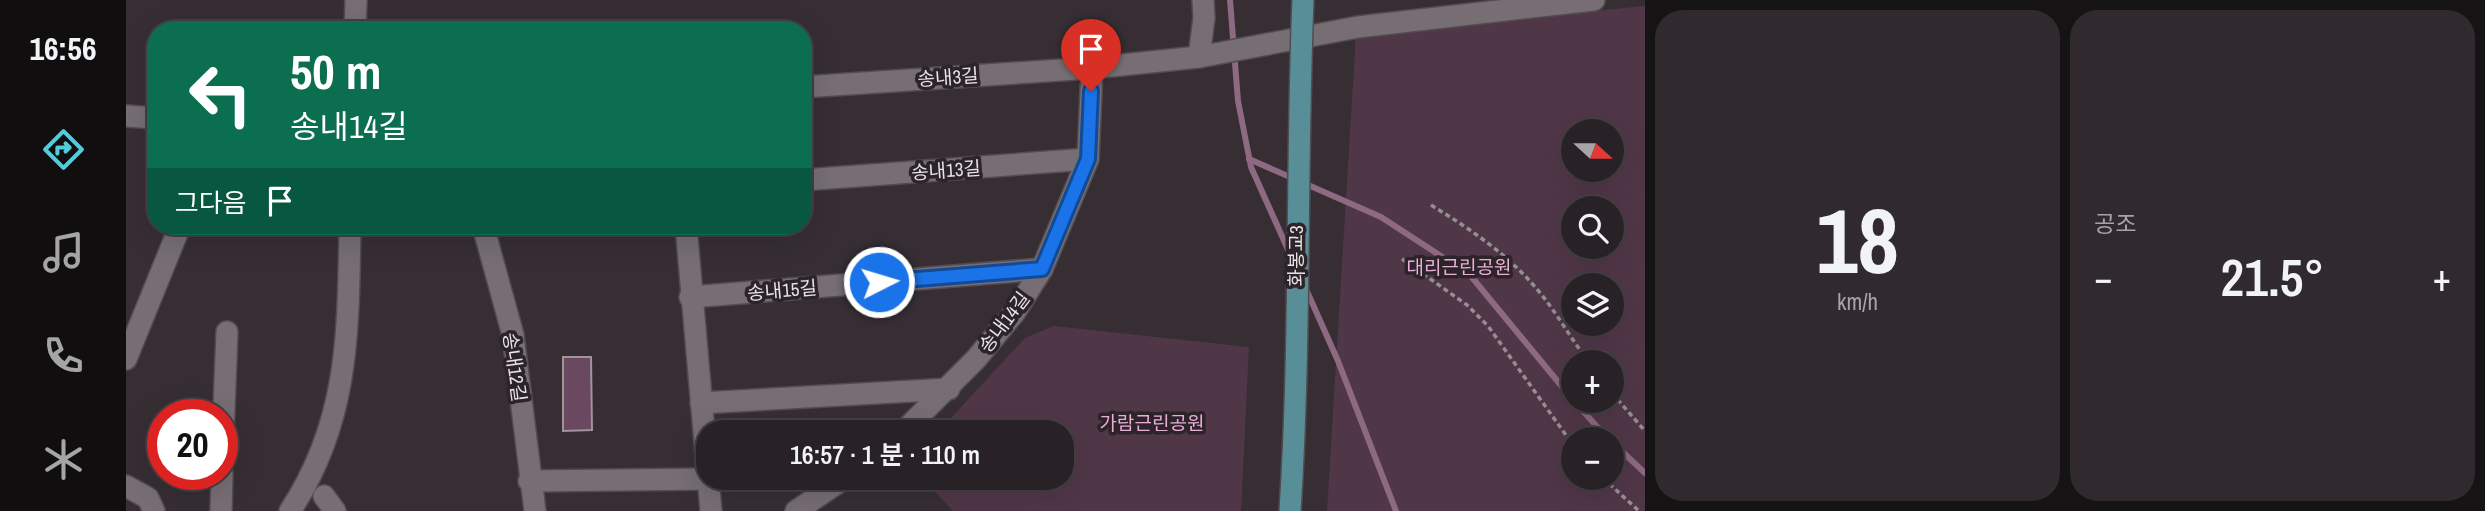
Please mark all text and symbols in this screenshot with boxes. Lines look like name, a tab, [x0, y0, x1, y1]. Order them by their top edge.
pin	[1061, 19, 1121, 91]
text: 16:56	[29, 27, 97, 70]
icon: arrive	[1072, 30, 1110, 68]
text: 50 m	[290, 38, 382, 104]
icon: left	[175, 49, 266, 140]
street label: 송내3길	[917, 62, 979, 92]
text: 송내14길	[290, 105, 408, 148]
north arrow	[1561, 119, 1624, 182]
map controls	[1561, 119, 1624, 490]
icon: directions	[39, 125, 88, 174]
street label: 송내13길	[910, 155, 982, 185]
text: 18	[1816, 179, 1899, 301]
icon: arrive	[261, 182, 299, 220]
text: 그다음	[175, 185, 247, 220]
button: search	[1561, 196, 1624, 259]
text: 공조	[2094, 208, 2136, 239]
street label: 화봉교3	[1283, 225, 1309, 287]
icon: music	[39, 228, 88, 277]
text: 21.5°	[2221, 242, 2324, 312]
position arrow	[842, 245, 916, 319]
text: −	[2094, 252, 2112, 303]
text: +	[2433, 252, 2451, 303]
park label: 대리근린공원	[1407, 254, 1511, 280]
button: layers	[1561, 273, 1624, 336]
street label: 송내15길	[746, 274, 818, 306]
street label: 송내14길	[973, 286, 1035, 358]
text: km/h	[1837, 286, 1878, 317]
icon: phone	[39, 331, 88, 380]
street label: 송내12길	[497, 331, 533, 403]
button: +	[1561, 350, 1624, 413]
speed limit sign: 20	[147, 399, 238, 490]
park label: 가람근린공원	[1100, 410, 1204, 436]
button: −	[1561, 427, 1624, 490]
icon: climate	[39, 435, 88, 484]
text: 16:57 · 1 분 · 110 m	[790, 437, 980, 472]

